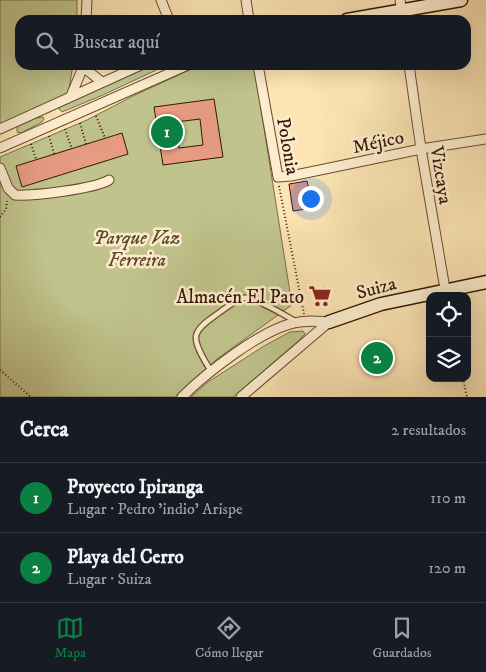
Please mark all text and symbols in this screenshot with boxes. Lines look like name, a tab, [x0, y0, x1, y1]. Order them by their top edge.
search box	[15, 15, 471, 70]
icon: search	[33, 29, 61, 57]
text: Buscar aquí	[73, 31, 159, 54]
pin: 1	[151, 113, 183, 151]
street label: Polonia	[271, 116, 304, 177]
street label: Méjico	[351, 126, 406, 159]
street label: Vizcaya	[424, 144, 456, 206]
your location	[298, 186, 324, 212]
park label: Parque Vaz Ferreira	[94, 227, 180, 272]
street label: Suiza	[354, 272, 399, 305]
supermarket icon: Almacén El Pato	[307, 283, 333, 309]
place label: Almacén El Pato	[176, 286, 304, 309]
map controls	[426, 292, 471, 382]
button: locate	[426, 292, 471, 337]
button: layers	[426, 337, 471, 382]
pin: 2	[361, 339, 393, 377]
text: Cerca	[20, 417, 68, 443]
text: 2 resultados	[391, 420, 466, 440]
text: Proyecto Ipiranga	[67, 476, 203, 499]
text: 1	[33, 488, 39, 508]
text: 110 m	[430, 488, 466, 508]
text: Lugar · Pedro 'indio' Arispe	[67, 499, 243, 519]
text: Playa del Cerro	[67, 546, 184, 569]
text: 2	[32, 558, 40, 578]
text: 120 m	[428, 558, 466, 578]
text: Lugar · Suiza	[67, 569, 151, 589]
tab: Mapa	[54, 614, 86, 662]
tab: Cómo llegar	[195, 614, 264, 662]
tab: Guardados	[372, 614, 432, 662]

